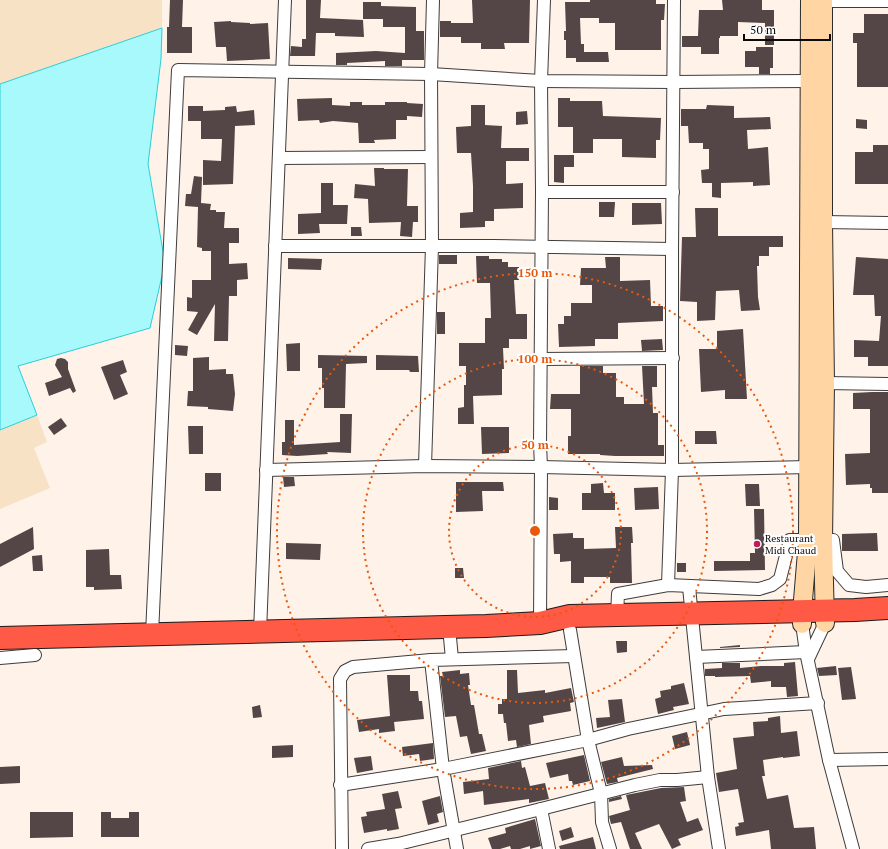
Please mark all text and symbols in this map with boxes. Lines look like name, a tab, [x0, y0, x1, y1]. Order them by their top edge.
scale bar	[744, 16, 830, 42]
text: 50 m	[750, 22, 777, 37]
text: 150 m	[518, 265, 552, 280]
text: 100 m	[518, 351, 552, 366]
text: 50 m	[521, 437, 549, 452]
centre of rings	[528, 524, 542, 538]
place label: Restaurant Midi Chaud	[765, 532, 817, 557]
marker: Restaurant Midi Chaud	[752, 539, 762, 549]

